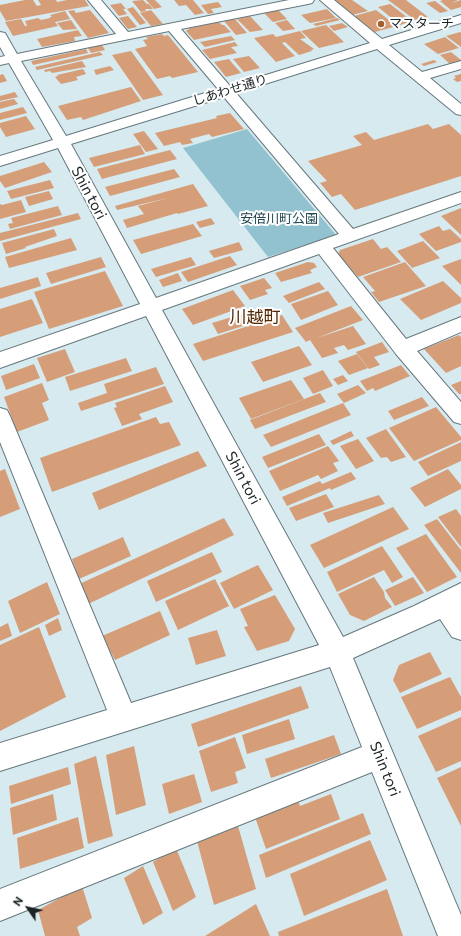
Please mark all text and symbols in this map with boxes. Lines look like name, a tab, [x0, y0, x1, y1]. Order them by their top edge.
place label: マスターチ	[389, 16, 454, 32]
marker: マスターチ	[376, 19, 386, 29]
street label: しあわせ通り	[190, 71, 270, 109]
street label: Shin tori	[68, 163, 110, 223]
park label: 安倍川町公園	[240, 211, 318, 227]
district label: 川越町	[230, 307, 280, 327]
street label: Shin tori	[222, 448, 264, 508]
street label: Shin tori	[366, 739, 404, 799]
north arrow	[8, 888, 48, 928]
text: N	[10, 894, 25, 908]

